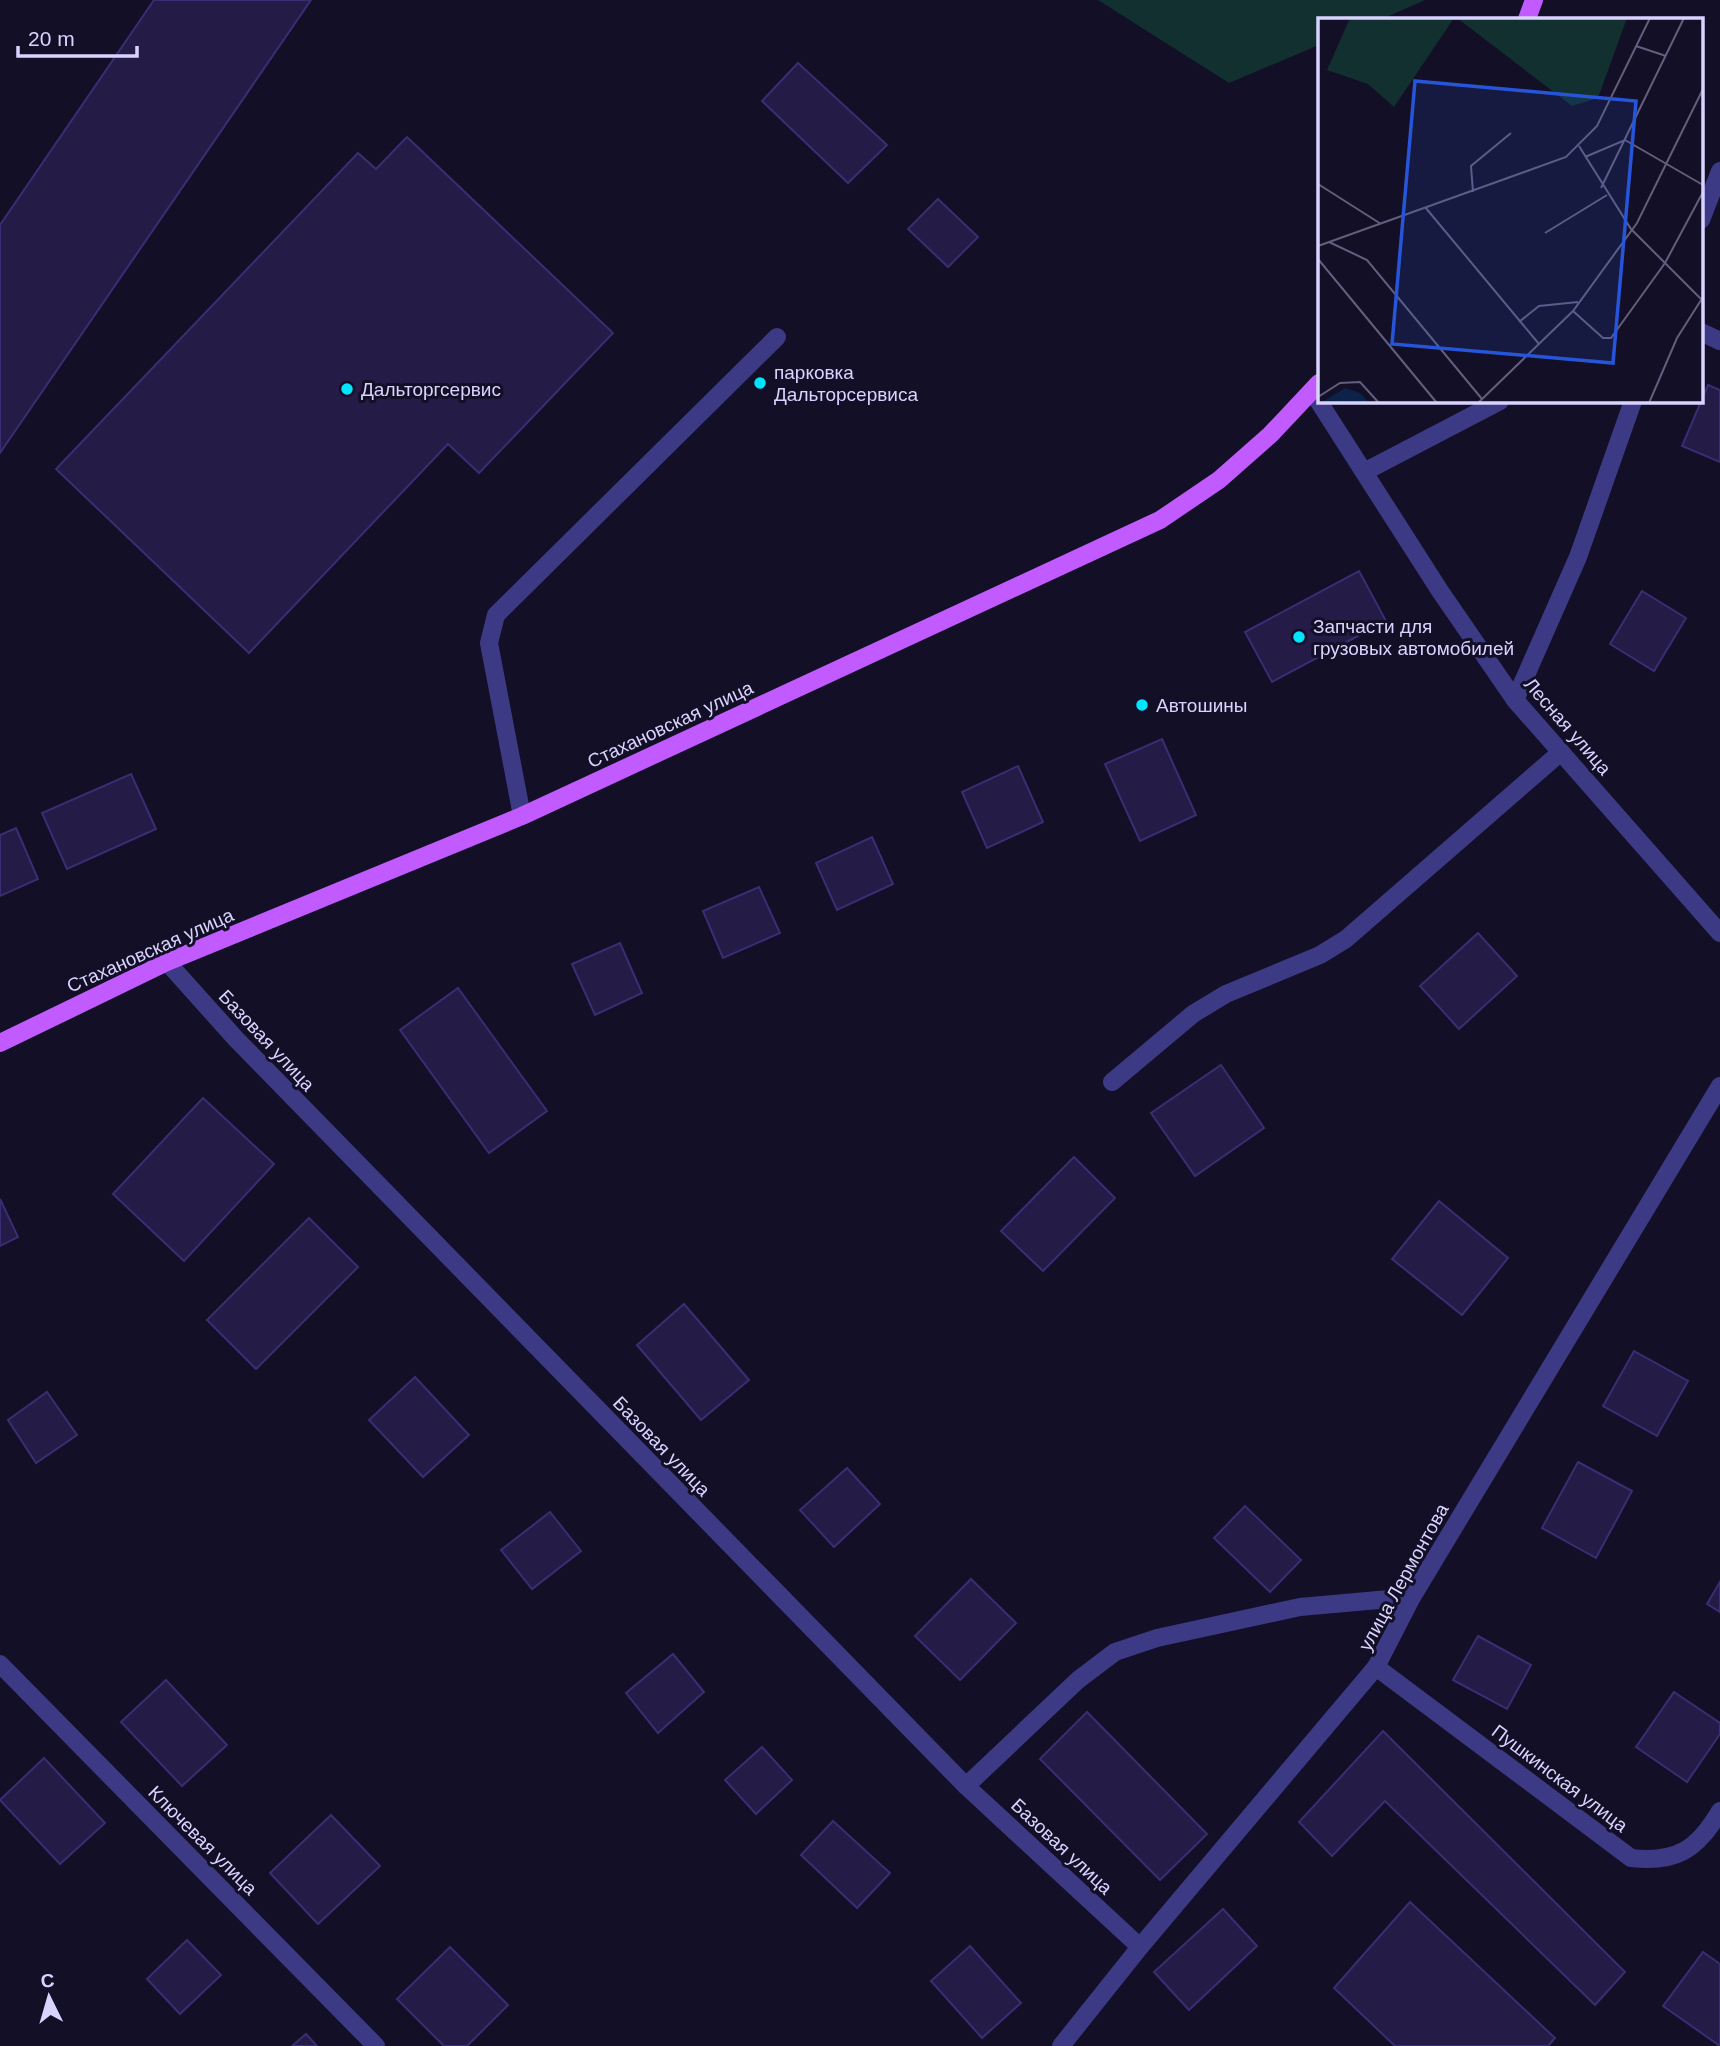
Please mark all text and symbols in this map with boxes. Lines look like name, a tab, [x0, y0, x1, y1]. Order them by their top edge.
scale bar	[18, 14, 136, 58]
inset map	[1318, 18, 1702, 402]
text: 20 m	[28, 27, 75, 50]
place label: парковка Дальторсервиса	[774, 362, 918, 405]
marker: парковка Дальторсервиса	[752, 375, 768, 391]
place label: Дальторгсервис	[361, 379, 501, 400]
marker: Дальторгсервис	[339, 381, 355, 397]
place label: Запчасти для грузовых автомобилей	[1313, 616, 1514, 659]
marker: Запчасти для грузовых автомобилей	[1291, 629, 1307, 645]
street label: Лесная улица	[1520, 674, 1616, 779]
street label: Стахановская улица	[584, 677, 757, 772]
place label: Автошины	[1156, 695, 1247, 716]
marker: Автошины	[1134, 697, 1150, 713]
street label: Стахановская улица	[64, 904, 237, 997]
street label: Базовая улица	[215, 986, 319, 1095]
street label: Базовая улица	[609, 1392, 715, 1501]
street label: улица Лермонтова	[1354, 1500, 1453, 1654]
street label: Пушкинская улица	[1488, 1721, 1632, 1837]
street label: Ключевая улица	[144, 1782, 262, 1899]
street label: Базовая улица	[1007, 1794, 1117, 1899]
north arrow	[14, 1962, 84, 2032]
text: С	[40, 1969, 56, 1992]

